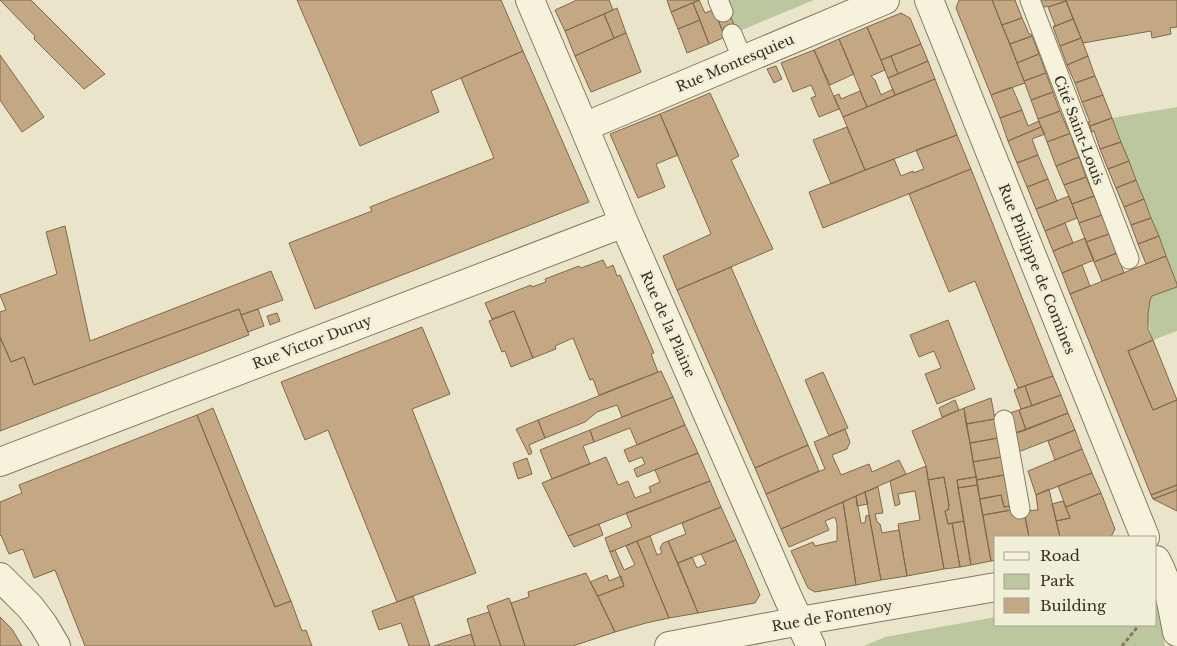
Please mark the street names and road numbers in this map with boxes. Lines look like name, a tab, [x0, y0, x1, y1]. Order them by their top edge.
street label: Rue Montesquieu	[673, 30, 797, 96]
street label: Cité Saint-Louis	[1050, 73, 1108, 187]
street label: Rue Philippe de Comines	[994, 181, 1080, 357]
street label: Rue de la Plaine	[636, 268, 700, 380]
street label: Rue Victor Duruy	[250, 311, 374, 373]
street label: Rue de Fontenoy	[770, 597, 894, 635]

